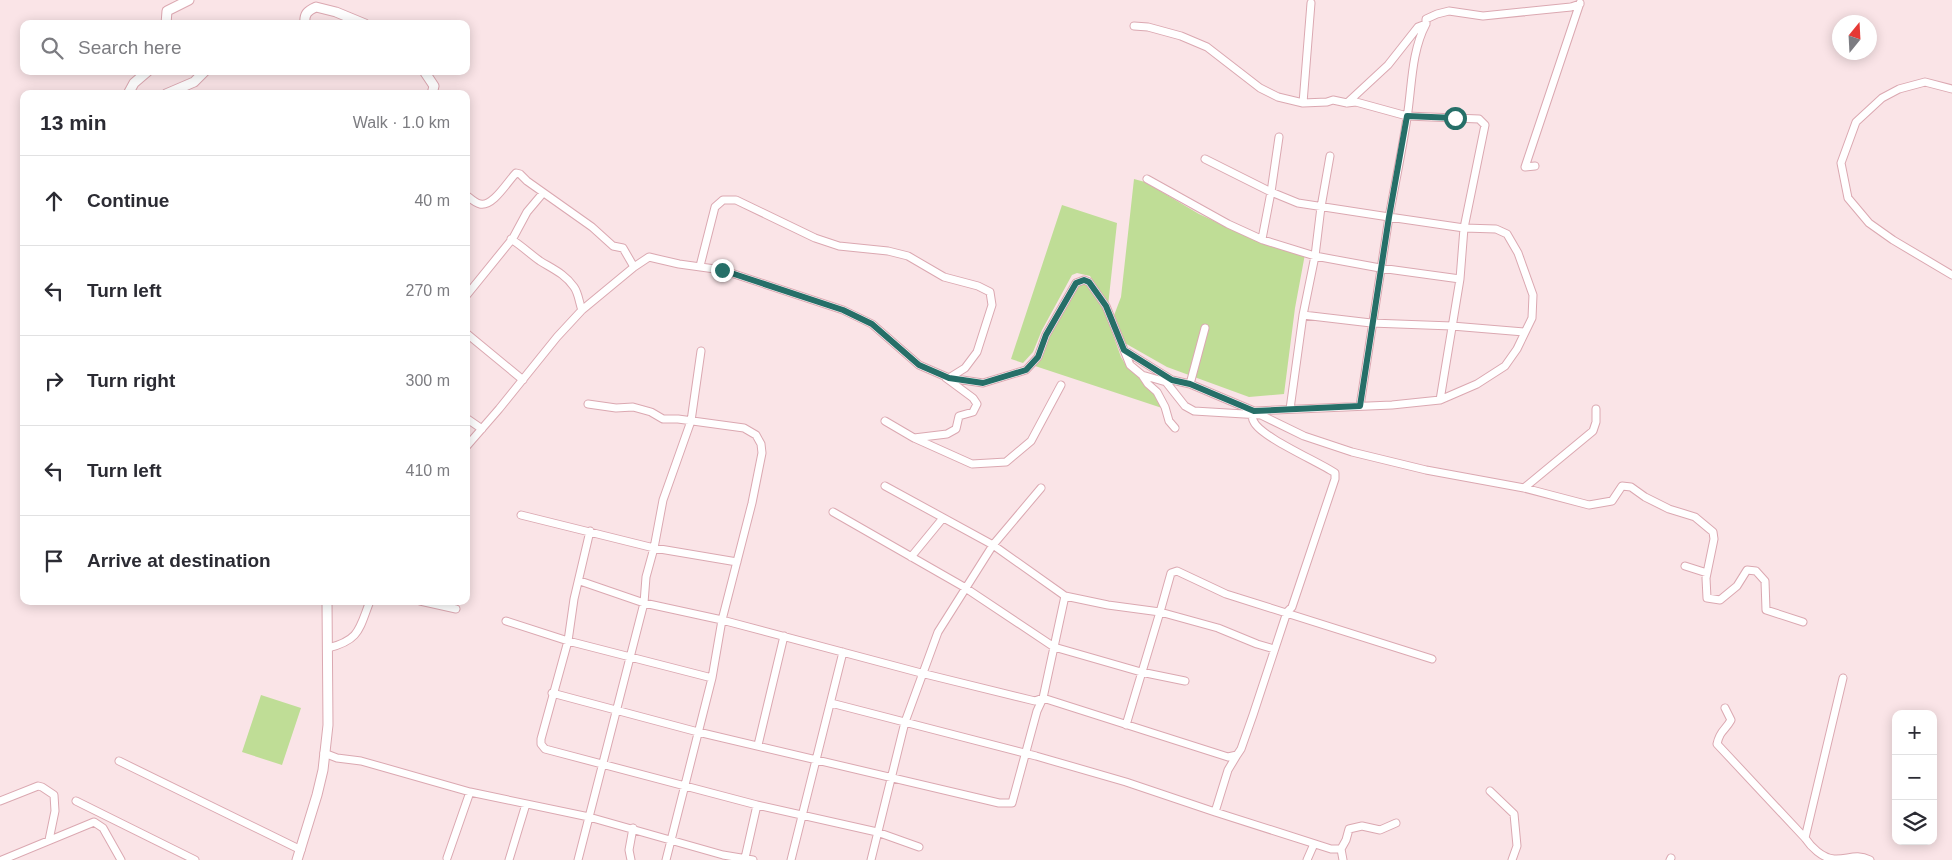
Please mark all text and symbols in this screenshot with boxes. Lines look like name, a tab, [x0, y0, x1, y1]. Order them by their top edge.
north arrow	[1832, 15, 1877, 60]
search box	[20, 20, 470, 75]
icon: search	[38, 34, 66, 62]
text: Search here	[78, 37, 182, 58]
route start	[1444, 107, 1467, 130]
text: 13 min	[40, 111, 107, 134]
text: Walk · 1.0 km	[353, 114, 450, 131]
icon: ahead	[40, 187, 68, 215]
text: Continue	[87, 190, 169, 211]
text: 40 m	[414, 192, 450, 209]
route end	[711, 259, 734, 282]
icon: left	[40, 277, 68, 305]
text: Turn left	[87, 280, 162, 301]
text: 270 m	[406, 282, 450, 299]
icon: right	[40, 367, 68, 395]
text: Turn right	[87, 370, 175, 391]
text: 300 m	[406, 372, 450, 389]
icon: left	[40, 457, 68, 485]
text: Turn left	[87, 460, 162, 481]
text: 410 m	[406, 462, 450, 479]
icon: arrive	[40, 547, 68, 575]
text: Arrive at destination	[87, 550, 271, 571]
map controls	[1892, 710, 1937, 845]
button: +	[1892, 710, 1937, 755]
button: −	[1892, 755, 1937, 800]
button: layers	[1892, 800, 1937, 845]

